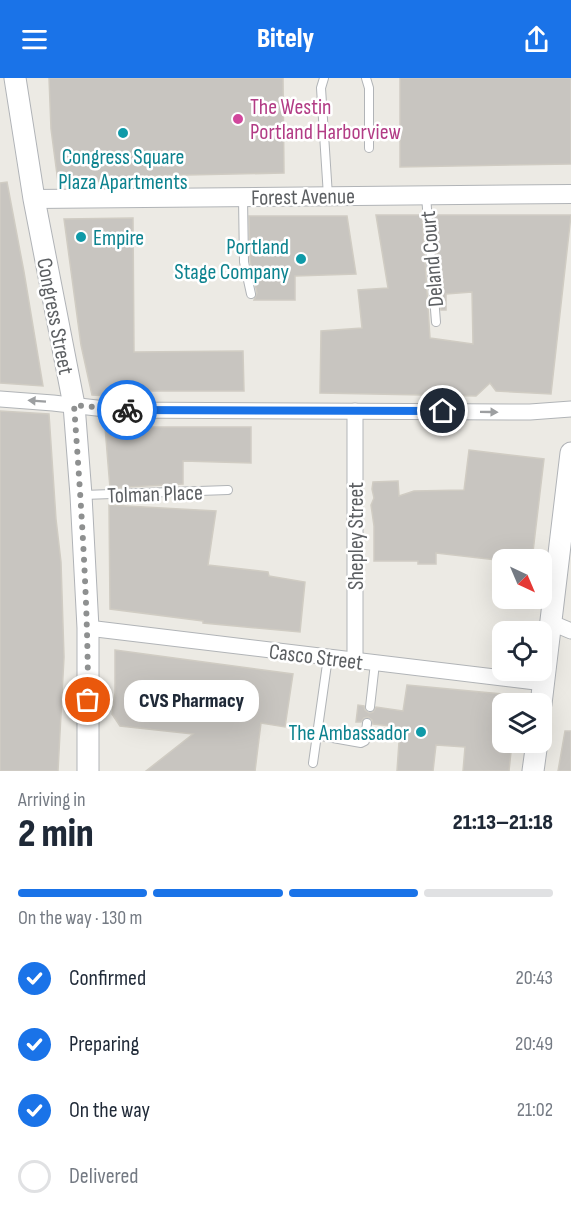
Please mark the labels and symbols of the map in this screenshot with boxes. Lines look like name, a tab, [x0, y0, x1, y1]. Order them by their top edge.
place label: The Westin Portland Harborview	[250, 94, 401, 146]
marker: The Westin Portland Harborview	[231, 112, 245, 126]
marker: Congress Square Plaza Apartments	[116, 126, 130, 140]
place label: Congress Square Plaza Apartments	[58, 144, 188, 196]
street label: Forest Avenue	[251, 183, 355, 212]
street label: Deland Court	[415, 209, 450, 308]
place label: Empire	[93, 225, 144, 252]
marker: Empire	[74, 230, 88, 244]
place label: Portland Stage Company	[174, 234, 289, 286]
marker: Portland Stage Company	[294, 252, 308, 266]
street label: Congress Street	[30, 256, 79, 377]
courier	[97, 380, 157, 440]
pin	[417, 385, 468, 436]
one-way arrow	[27, 397, 46, 406]
one-way arrow	[479, 407, 498, 417]
street label: Tolman Place	[107, 479, 203, 510]
street label: Shepley Street	[343, 482, 370, 590]
north arrow	[492, 549, 552, 609]
street label: Casco Street	[267, 638, 365, 677]
pin	[62, 674, 113, 725]
callout: CVS Pharmacy	[124, 679, 259, 721]
place label: The Ambassador	[288, 720, 409, 747]
marker: The Ambassador	[414, 725, 428, 739]

